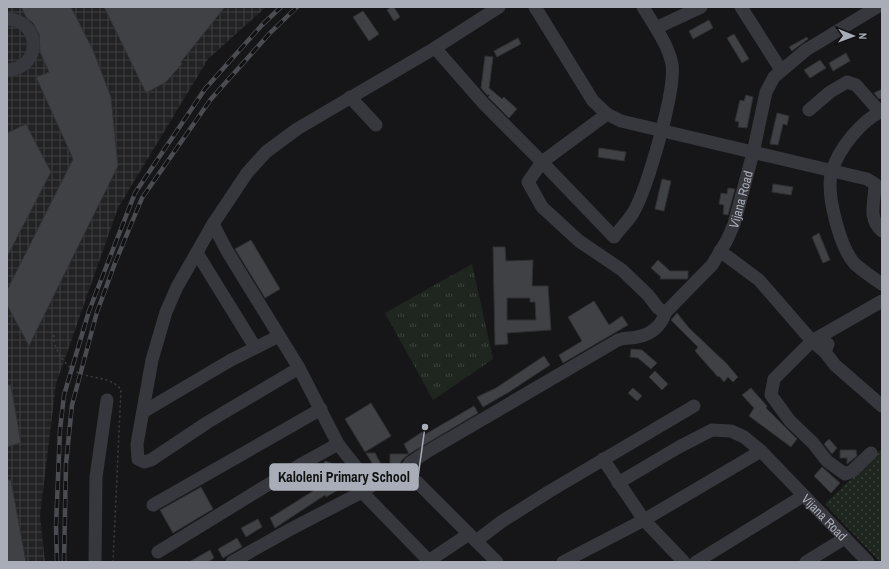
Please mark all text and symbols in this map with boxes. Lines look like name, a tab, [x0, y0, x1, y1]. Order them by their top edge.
north arrow	[833, 16, 873, 56]
text: N	[856, 33, 870, 40]
street label: Vijana Road	[725, 169, 757, 231]
callout: Kaloleni Primary School	[270, 464, 418, 490]
text: Kaloleni Primary School	[278, 468, 410, 486]
street label: Vijana Road	[798, 490, 851, 544]

